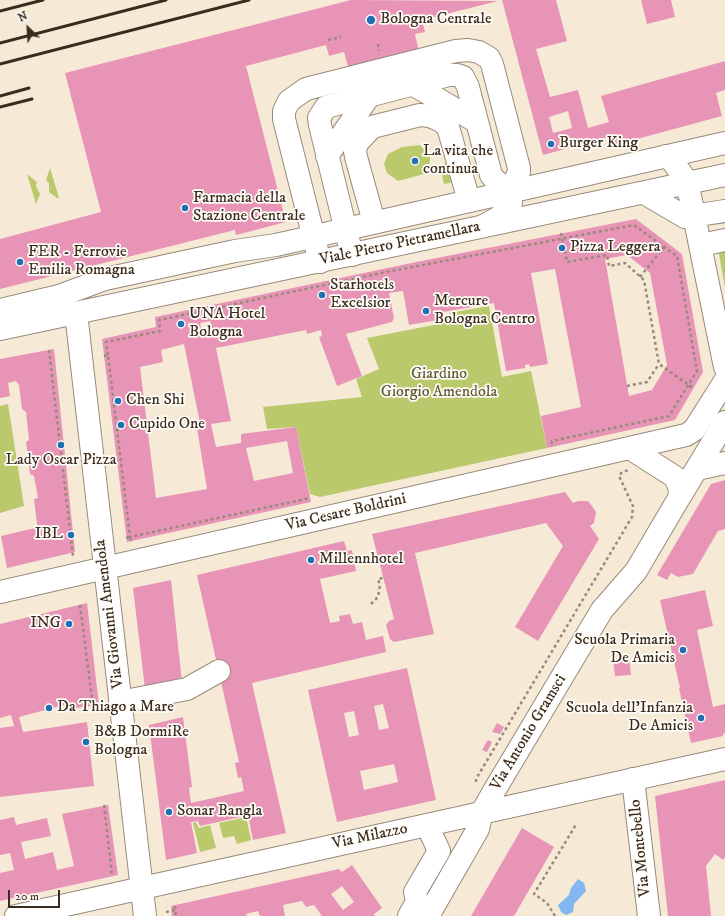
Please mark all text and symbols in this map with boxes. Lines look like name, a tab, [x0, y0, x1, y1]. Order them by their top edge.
north arrow	[8, 8, 48, 48]
text: N	[16, 9, 30, 25]
place label: Bologna Centrale	[380, 10, 492, 30]
marker: Bologna Centrale	[365, 14, 377, 26]
place label: Burger King	[559, 134, 638, 154]
marker: Burger King	[546, 139, 556, 149]
place label: La vita che continua	[423, 142, 493, 180]
marker: La vita che continua	[410, 156, 420, 166]
place label: Farmacia della Stazione Centrale	[193, 189, 305, 227]
marker: Farmacia della Stazione Centrale	[180, 203, 190, 213]
street label: Viale Pietro Pietramellara	[318, 218, 482, 270]
place label: Pizza Leggera	[570, 238, 661, 258]
place label: FER - Ferrovie Emilia Romagna	[28, 243, 135, 281]
marker: Pizza Leggera	[557, 243, 567, 253]
marker: FER - Ferrovie Emilia Romagna	[15, 257, 25, 267]
place label: Starhotels Excelsior	[330, 276, 394, 314]
marker: Starhotels Excelsior	[317, 290, 327, 300]
place label: Mercure Bologna Centro	[434, 292, 535, 330]
place label: UNA Hotel Bologna	[189, 305, 265, 343]
marker: Mercure Bologna Centro	[421, 306, 431, 316]
marker: UNA Hotel Bologna	[176, 319, 186, 329]
park label: Giardino Giorgio Amendola	[381, 365, 497, 403]
place label: Chen Shi	[126, 391, 184, 411]
marker: Chen Shi	[113, 396, 123, 406]
place label: Cupido One	[129, 415, 205, 435]
marker: Cupido One	[116, 420, 126, 430]
marker: Lady Oscar Pizza	[56, 440, 66, 450]
place label: Lady Oscar Pizza	[5, 451, 117, 471]
street label: Via Cesare Boldrini	[284, 490, 408, 536]
place label: IBL	[35, 525, 63, 545]
marker: IBL	[66, 530, 76, 540]
street label: Via Giovanni Amendola	[91, 538, 129, 690]
place label: Millennhotel	[319, 550, 403, 570]
marker: Millennhotel	[306, 555, 316, 565]
place label: ING	[30, 614, 61, 634]
marker: ING	[64, 619, 74, 629]
place label: Scuola Primaria De Amicis	[574, 631, 675, 669]
marker: Scuola Primaria De Amicis	[678, 645, 688, 655]
street label: Via Antonio Gramsci	[487, 672, 571, 794]
place label: Da Thiago a Mare	[57, 698, 174, 718]
place label: Scuola dell'Infanzia De Amicis	[566, 699, 693, 737]
marker: Da Thiago a Mare	[44, 703, 54, 713]
marker: Scuola dell'Infanzia De Amicis	[696, 713, 706, 723]
place label: B&B DormiRe Bologna	[94, 723, 189, 761]
marker: B&B DormiRe Bologna	[81, 737, 91, 747]
street label: Via Montebello	[626, 798, 656, 898]
place label: Sonar Bangla	[177, 802, 262, 822]
marker: Sonar Bangla	[164, 807, 174, 817]
street label: Via Milazzo	[331, 820, 409, 854]
scale bar	[10, 882, 62, 908]
text: 20 m	[15, 889, 39, 904]

